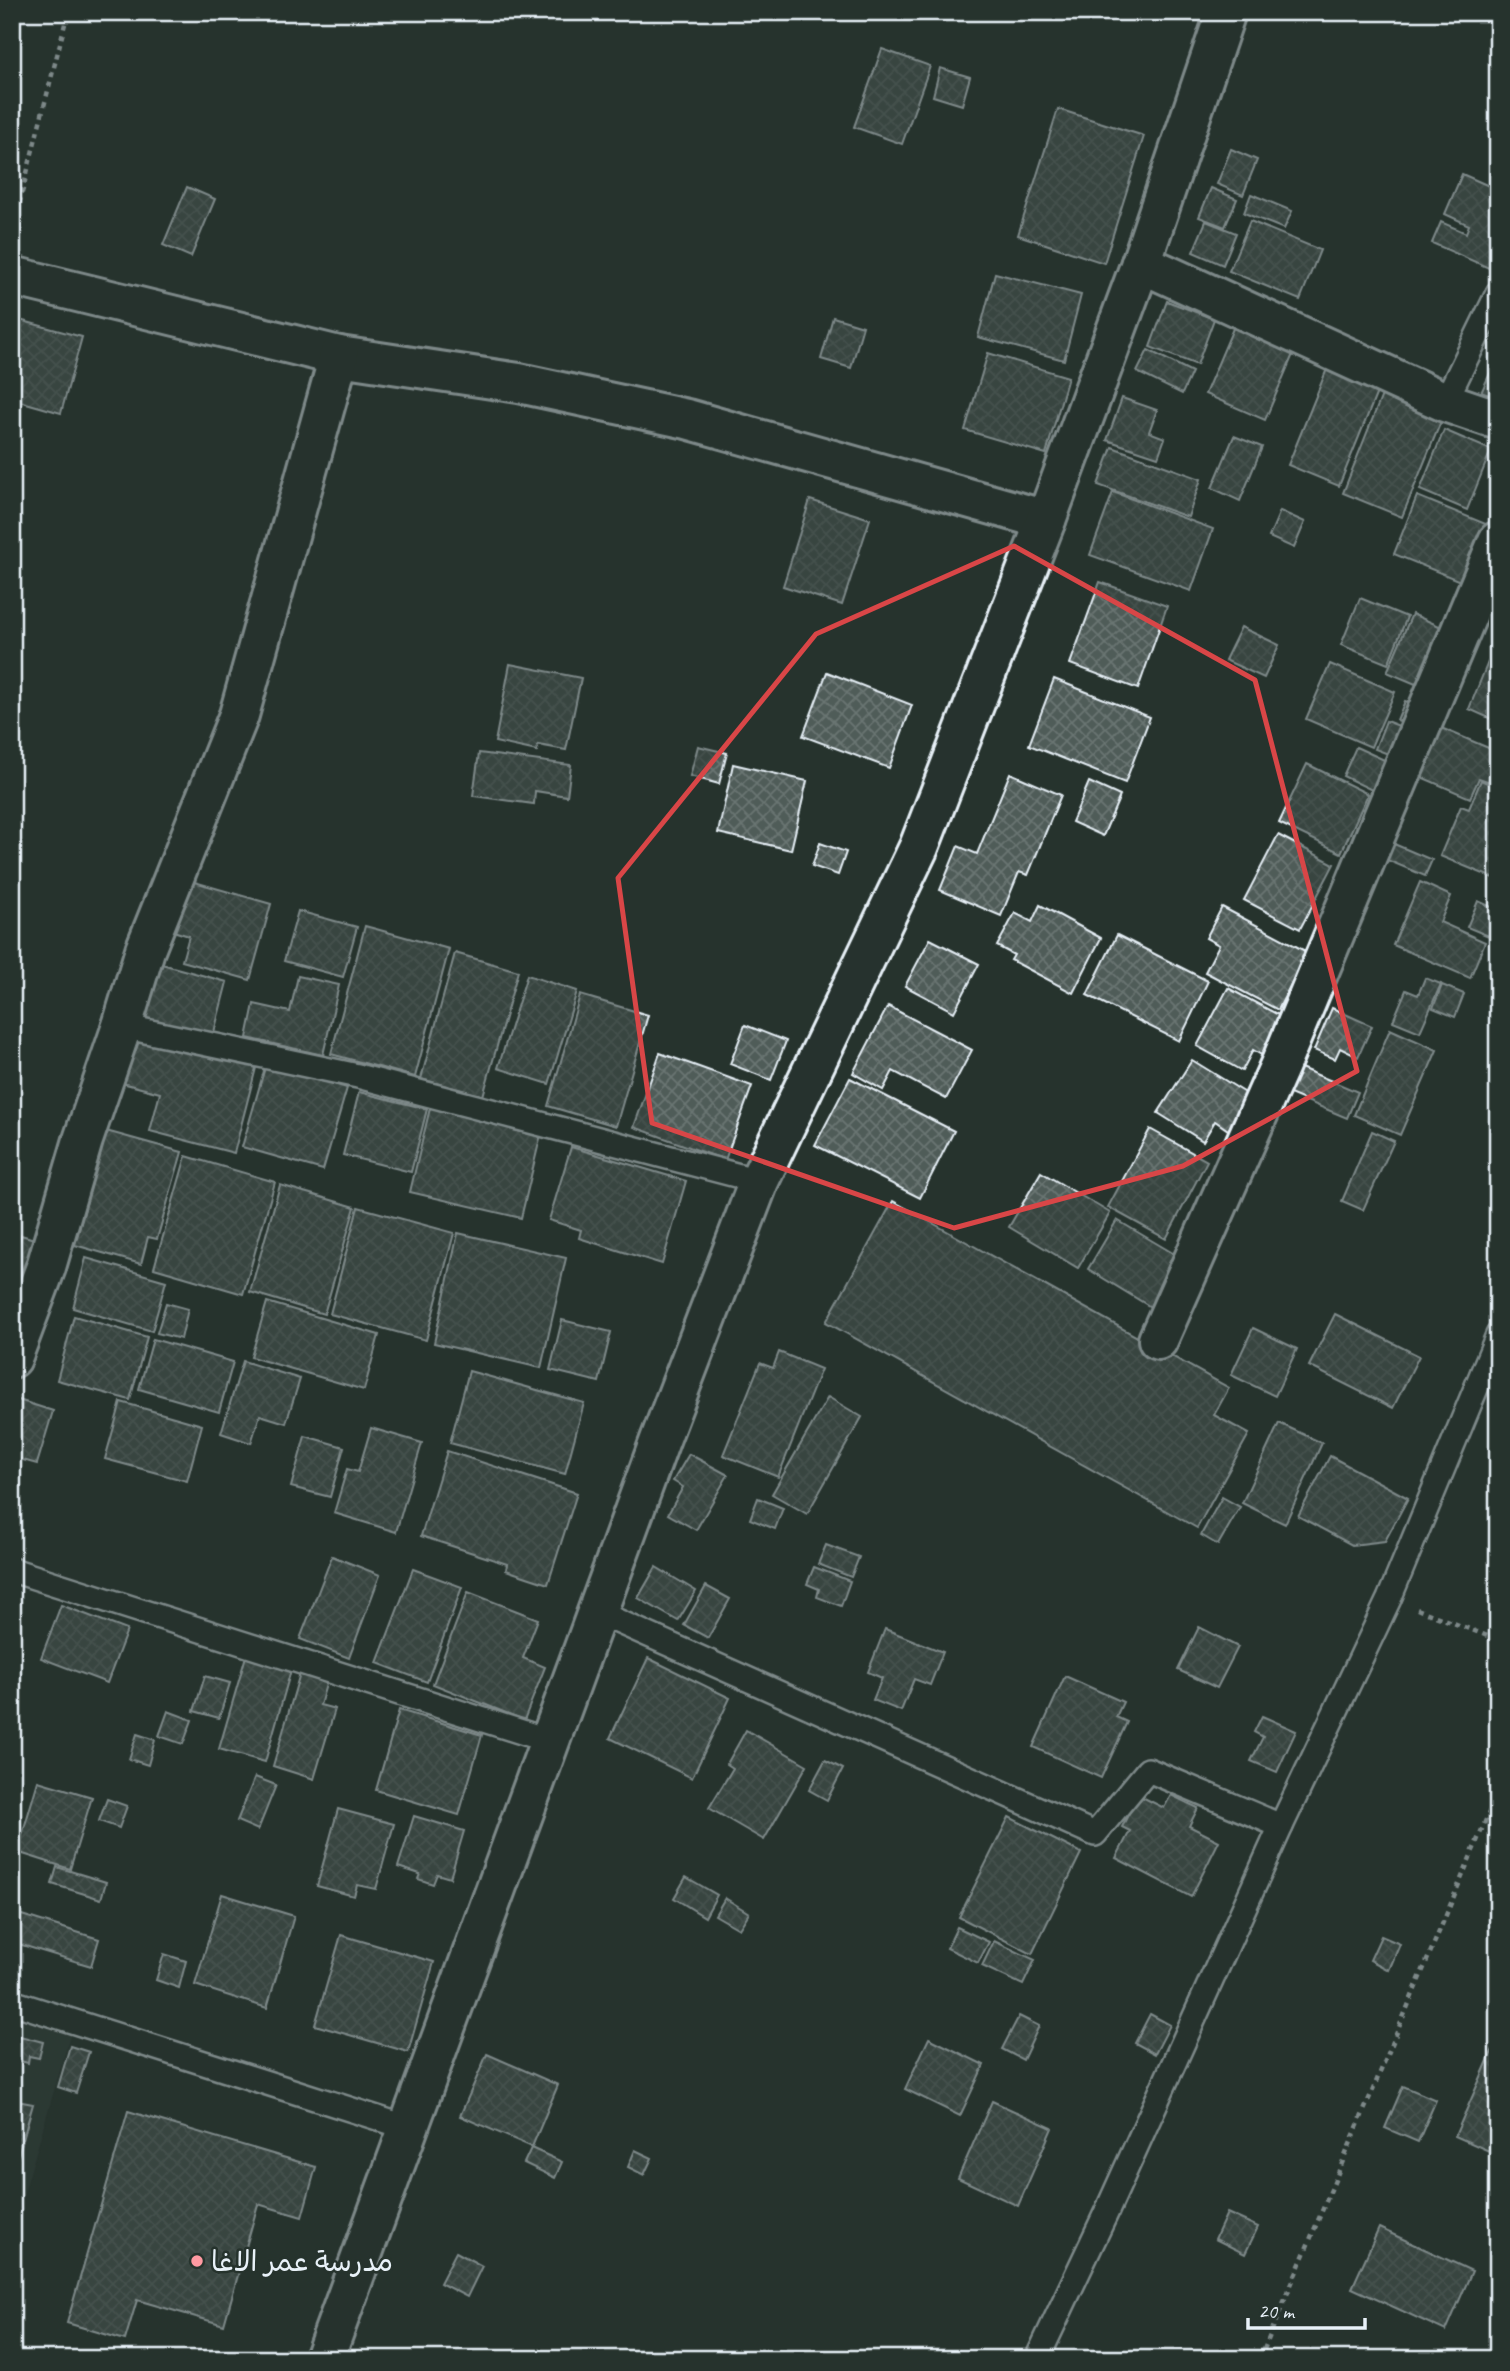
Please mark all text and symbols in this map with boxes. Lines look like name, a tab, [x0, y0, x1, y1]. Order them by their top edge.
place label: مدرسة عمر الاغا	[211, 2244, 393, 2279]
marker: مدرسة عمر الاغا	[189, 2253, 205, 2269]
scale bar	[1248, 2287, 1365, 2331]
text: 20 m	[1258, 2298, 1296, 2324]

